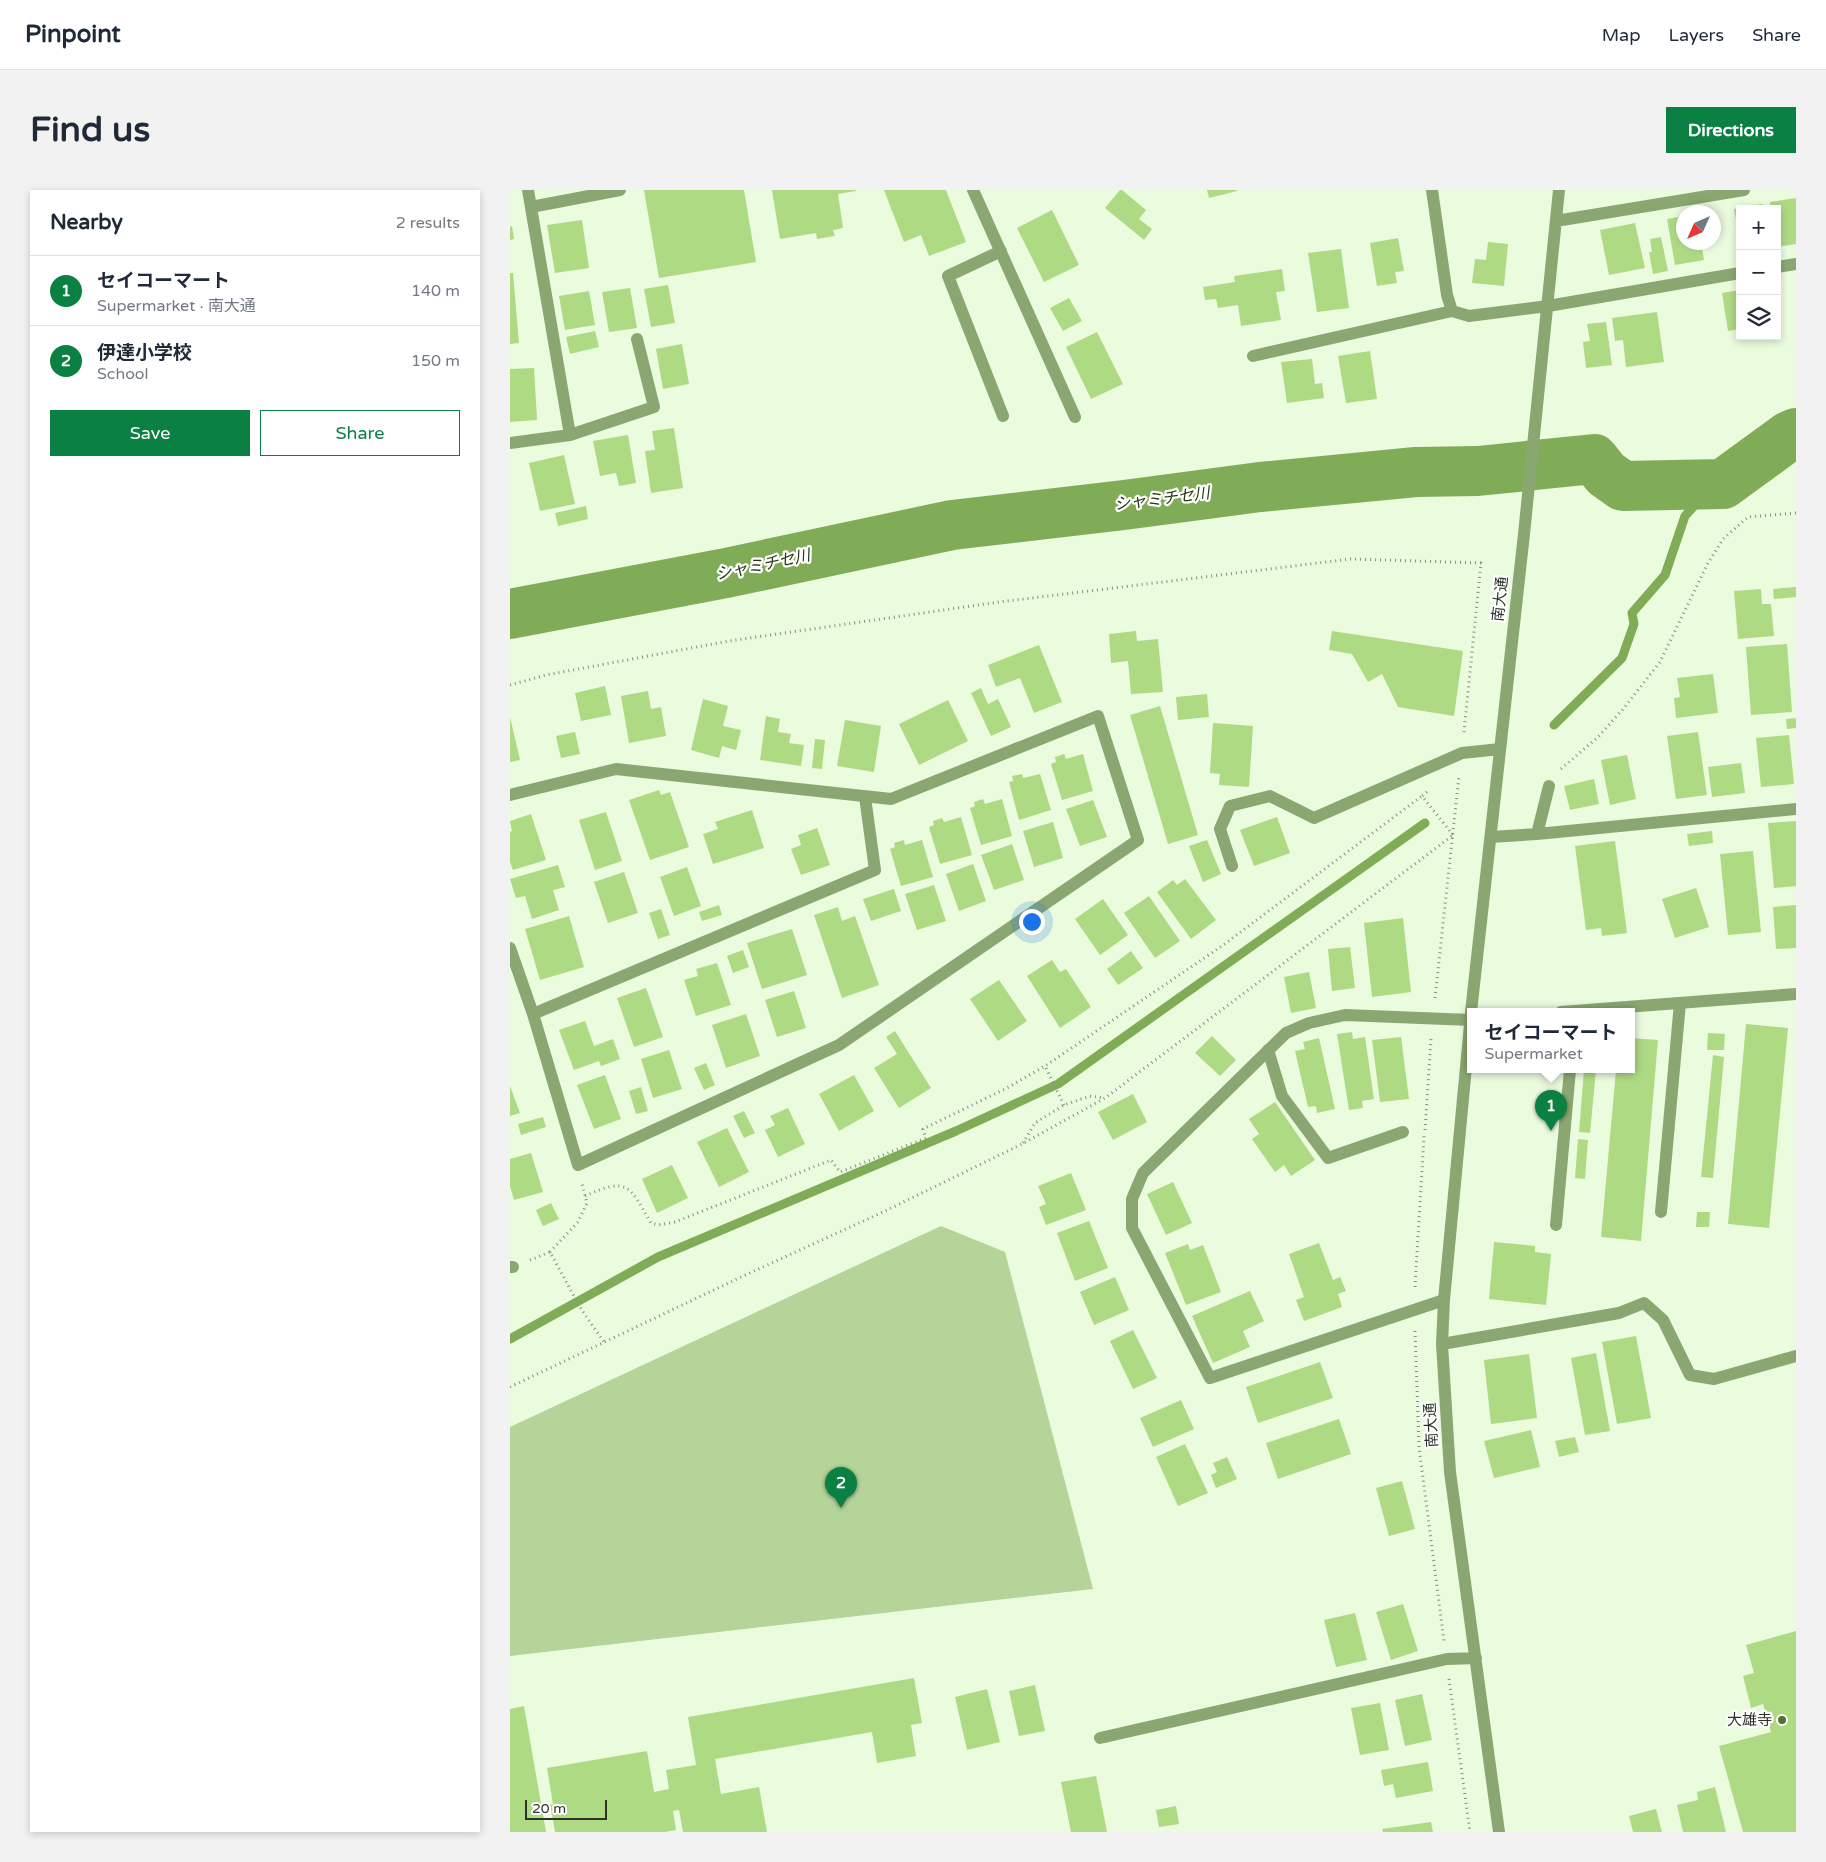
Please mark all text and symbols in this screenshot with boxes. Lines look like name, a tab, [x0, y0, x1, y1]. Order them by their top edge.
text: Pinpoint	[25, 20, 121, 49]
text: Map	[1602, 24, 1641, 46]
text: Layers	[1669, 24, 1724, 46]
text: Share	[1752, 24, 1801, 46]
button: Directions	[1666, 107, 1796, 153]
text: Find us	[30, 109, 150, 151]
north arrow	[1676, 205, 1721, 250]
map controls	[1736, 205, 1781, 340]
button: +	[1736, 205, 1781, 250]
text: Nearby	[50, 210, 123, 235]
text: 2 results	[396, 213, 460, 233]
button: −	[1736, 250, 1781, 295]
text: セイコーマート	[97, 270, 230, 292]
text: 1	[61, 281, 71, 301]
text: 140 m	[411, 281, 460, 301]
button: layers	[1736, 295, 1781, 340]
text: Supermarket · 南大通	[97, 296, 256, 316]
text: 伊達小学校	[97, 342, 192, 364]
text: 2	[61, 351, 71, 371]
text: 150 m	[411, 351, 460, 371]
text: School	[97, 364, 149, 384]
button: Save	[50, 410, 250, 456]
button: Share	[260, 410, 460, 456]
water label: シャミチセ川	[1113, 483, 1213, 515]
water label: シャミチセ川	[714, 545, 814, 585]
street label: 南大通	[1489, 576, 1511, 622]
your location	[1019, 909, 1045, 935]
popup	[1467, 1008, 1635, 1073]
text: セイコーマート	[1484, 1022, 1618, 1044]
text: Supermarket	[1484, 1044, 1583, 1064]
pin: 1	[1535, 1090, 1567, 1131]
street label: 南大通	[1421, 1402, 1441, 1448]
pin: 2	[825, 1467, 857, 1508]
place label: 大雄寺	[1727, 1711, 1772, 1729]
marker: 大雄寺	[1776, 1714, 1788, 1726]
scale bar	[525, 1797, 608, 1820]
text: 20 m	[532, 1800, 566, 1817]

